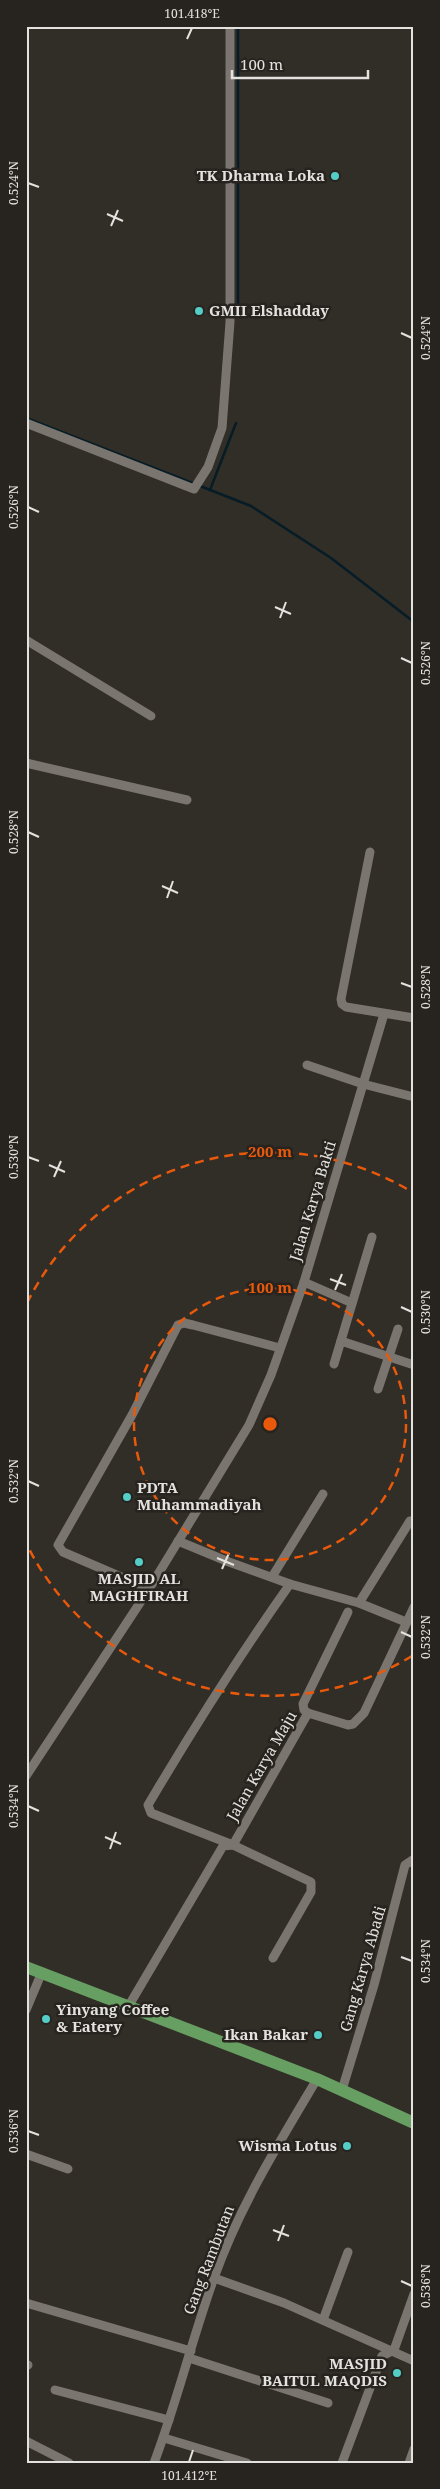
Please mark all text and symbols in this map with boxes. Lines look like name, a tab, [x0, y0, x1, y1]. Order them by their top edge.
text: 101.418°E	[164, 5, 220, 22]
scale bar	[232, 48, 369, 80]
text: 100 m	[240, 54, 283, 74]
text: 0.524°N	[5, 161, 22, 205]
place label: TK Dharma Loka	[197, 165, 325, 185]
marker: TK Dharma Loka	[329, 170, 341, 182]
place label: GMII Elshadday	[209, 300, 329, 320]
marker: GMII Elshadday	[193, 305, 205, 317]
text: 0.524°N	[417, 316, 434, 360]
text: 0.526°N	[5, 485, 22, 529]
text: 0.526°N	[417, 641, 434, 685]
text: 0.528°N	[5, 810, 22, 854]
text: 0.528°N	[417, 965, 434, 1009]
text: 0.530°N	[5, 1135, 22, 1179]
street label: Jalan Karya Bakti	[284, 1138, 340, 1264]
text: 200 m	[248, 1141, 292, 1161]
text: 100 m	[248, 1277, 292, 1297]
text: 0.530°N	[417, 1290, 434, 1334]
centre of rings	[261, 1415, 279, 1433]
text: 0.532°N	[5, 1459, 22, 1503]
place label: PDTA Muhammadiyah	[137, 1477, 262, 1514]
marker: PDTA Muhammadiyah	[121, 1491, 133, 1503]
marker: MASJID AL MAGHFIRAH	[133, 1556, 145, 1568]
place label: MASJID AL MAGHFIRAH	[90, 1568, 188, 1605]
text: 0.532°N	[417, 1615, 434, 1659]
street label: Jalan Karya Maju	[221, 1706, 301, 1825]
text: 0.534°N	[5, 1784, 22, 1828]
street label: Gang Karya Abadi	[335, 1903, 390, 2034]
text: 0.534°N	[417, 1939, 434, 1983]
place label: Yinyang Coffee & Eatery	[56, 1999, 169, 2036]
marker: Yinyang Coffee & Eatery	[40, 2013, 52, 2025]
place label: Ikan Bakar	[224, 2024, 308, 2044]
marker: Ikan Bakar	[312, 2029, 324, 2041]
text: 0.536°N	[5, 2109, 22, 2153]
place label: Wisma Lotus	[238, 2135, 337, 2155]
marker: Wisma Lotus	[341, 2140, 353, 2152]
street label: Gang Rambutan	[178, 2202, 238, 2317]
text: 0.536°N	[417, 2264, 434, 2308]
place label: MASJID BAITUL MAQDIS	[262, 2353, 387, 2390]
marker: MASJID BAITUL MAQDIS	[391, 2367, 403, 2379]
text: 101.412°E	[161, 2467, 217, 2484]

